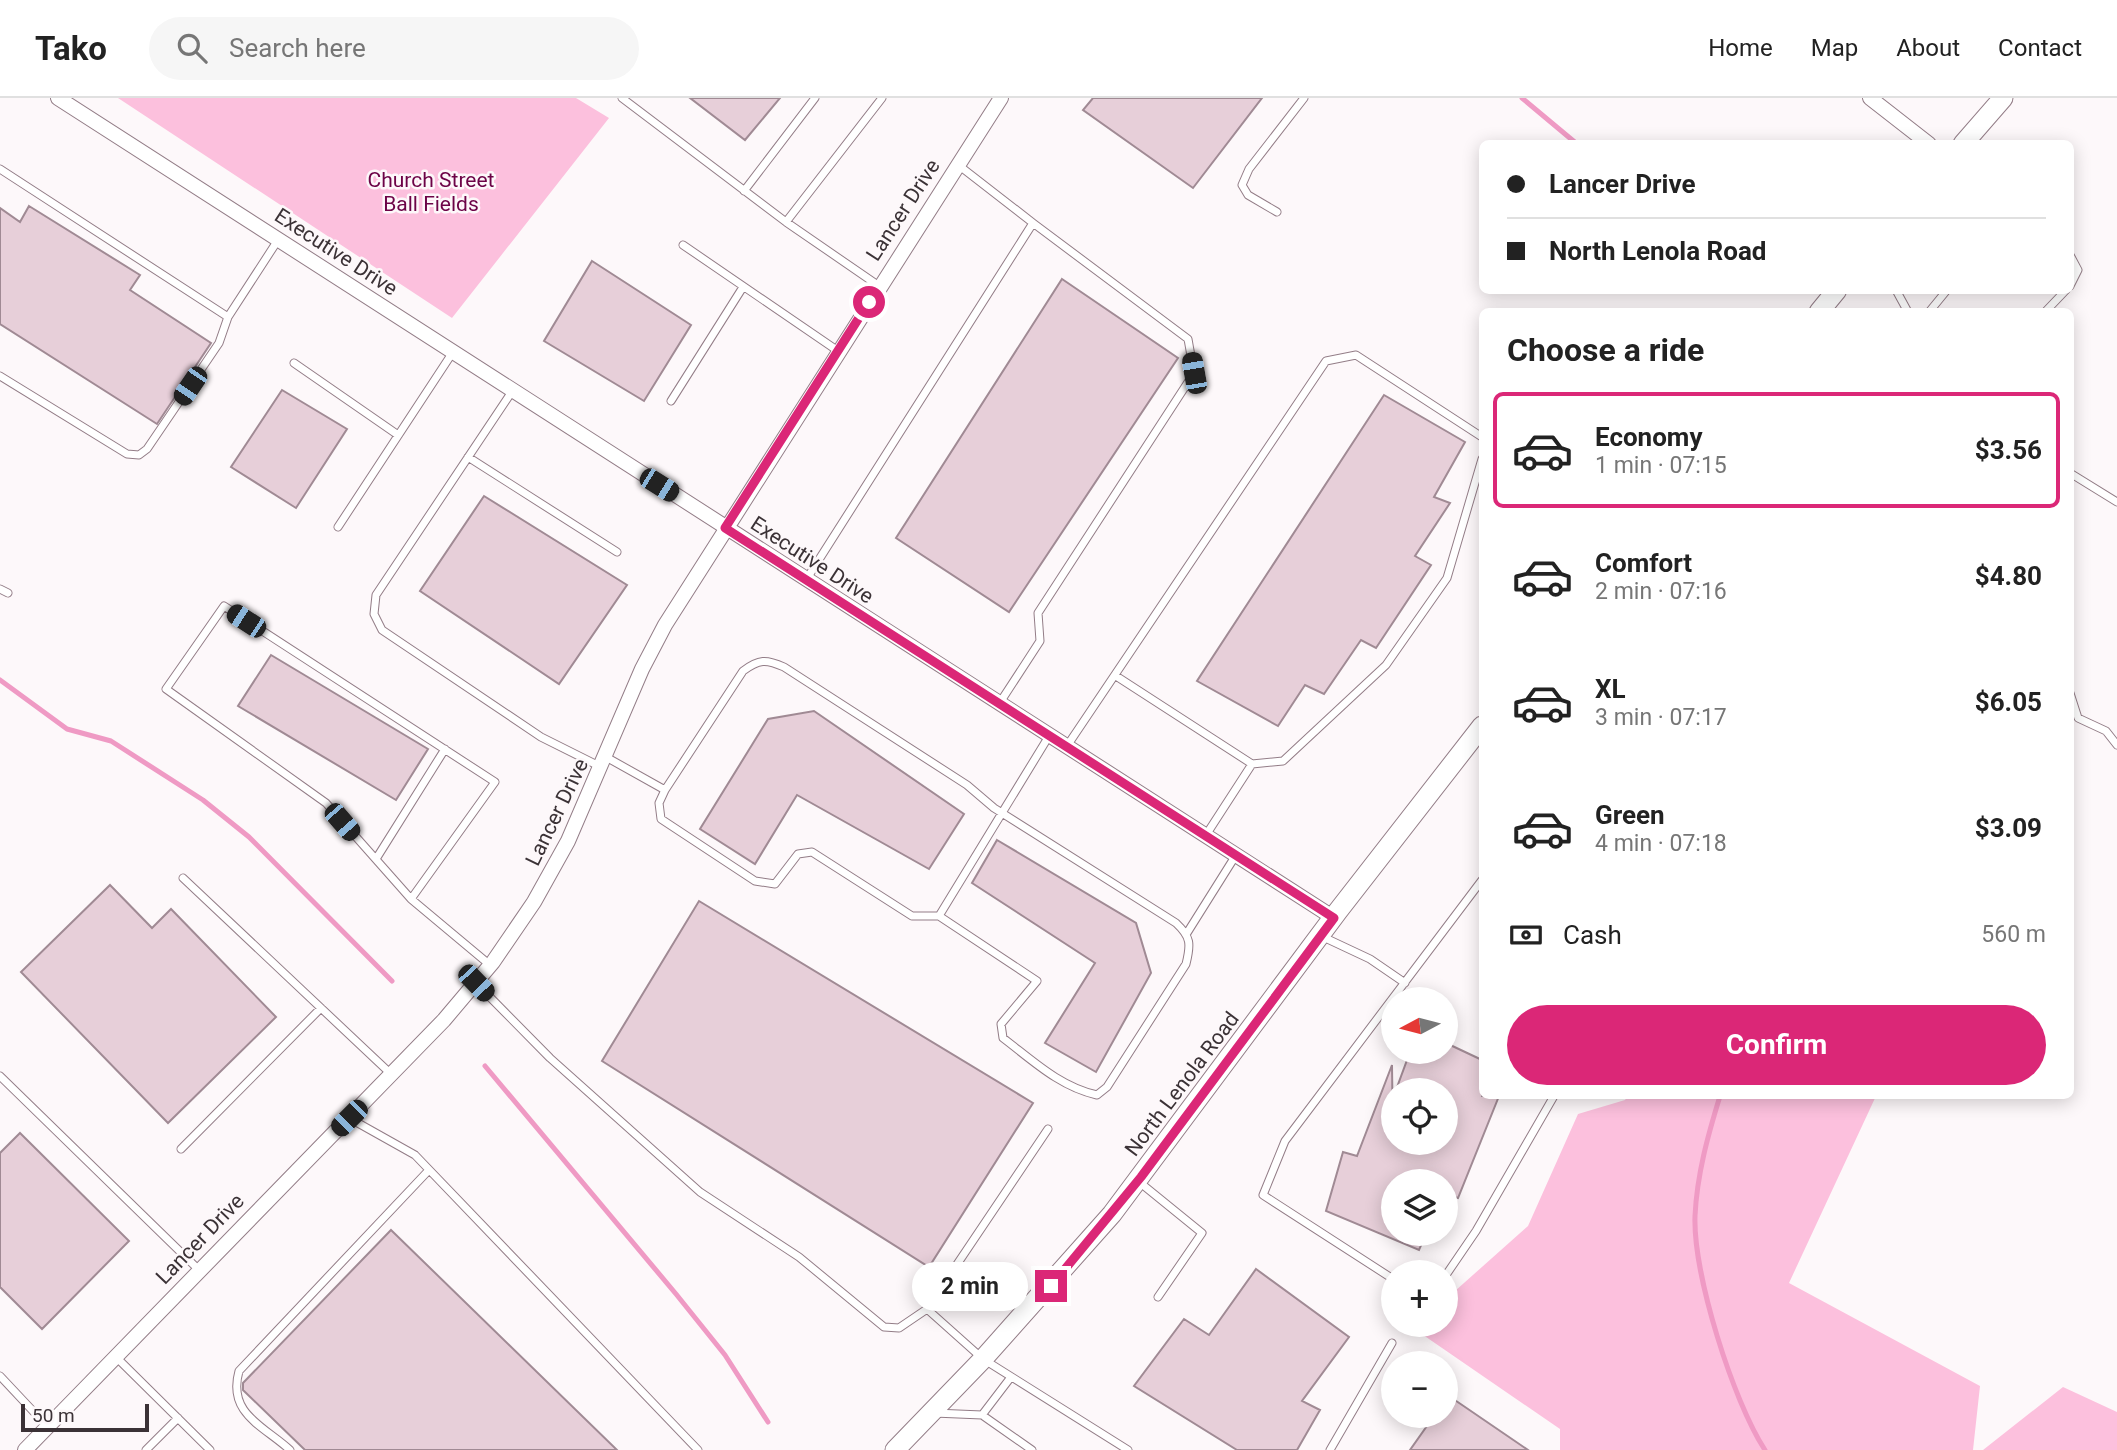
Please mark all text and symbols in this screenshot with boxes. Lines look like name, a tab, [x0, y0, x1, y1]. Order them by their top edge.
search box	[149, 17, 639, 80]
text: Tako	[35, 29, 107, 68]
icon: search	[173, 29, 211, 67]
text: Search here	[229, 33, 366, 63]
text: Home	[1708, 34, 1773, 62]
text: Map	[1811, 34, 1858, 62]
text: About	[1896, 34, 1960, 62]
text: Contact	[1998, 34, 2082, 62]
street label: Lancer Drive	[861, 155, 945, 265]
park label: Church Street Ball Fields	[368, 168, 495, 216]
text: Lancer Drive	[1549, 169, 1695, 199]
street label: Executive Drive	[270, 203, 402, 301]
text: North Lenola Road	[1549, 236, 1767, 266]
route start	[853, 286, 885, 318]
text: Choose a ride	[1507, 331, 1704, 369]
car	[1181, 350, 1208, 396]
car	[170, 363, 211, 409]
icon: car	[1511, 419, 1574, 482]
text: Economy	[1595, 422, 1702, 452]
text: $3.56	[1975, 435, 2042, 465]
text: 1 min · 07:15	[1595, 452, 1727, 479]
car	[636, 465, 683, 505]
street label: Executive Drive	[746, 511, 878, 609]
icon: car	[1511, 545, 1574, 608]
text: Comfort	[1595, 548, 1692, 578]
text: $4.80	[1975, 561, 2042, 591]
text: 2 min · 07:16	[1595, 578, 1727, 605]
car	[223, 601, 270, 641]
icon: car	[1511, 671, 1574, 734]
text: XL	[1595, 674, 1626, 704]
text: $6.05	[1975, 687, 2042, 717]
text: 3 min · 07:17	[1595, 704, 1727, 731]
street label: Lancer Drive	[521, 755, 593, 869]
icon: car	[1511, 797, 1574, 860]
car	[321, 799, 364, 845]
text: Green	[1595, 800, 1665, 830]
text: $3.09	[1975, 813, 2042, 843]
text: 4 min · 07:18	[1595, 830, 1727, 857]
icon: cash	[1507, 916, 1545, 954]
text: Cash	[1563, 920, 1622, 950]
text: 560 m	[1981, 921, 2046, 948]
car	[454, 961, 499, 1005]
north arrow	[1381, 987, 1458, 1064]
map controls	[1381, 987, 1458, 1428]
button: Confirm	[1507, 1005, 2046, 1085]
street label: North Lenola Road	[1120, 1007, 1244, 1161]
button: locate	[1381, 1078, 1458, 1155]
car	[327, 1096, 372, 1140]
button: layers	[1381, 1169, 1458, 1246]
street label: Lancer Drive	[151, 1189, 249, 1289]
button: +	[1381, 1260, 1458, 1337]
callout: 2 min	[911, 1262, 1026, 1310]
route end	[1035, 1270, 1067, 1302]
text: 2 min	[941, 1273, 999, 1300]
button: −	[1381, 1351, 1458, 1428]
scale bar	[21, 1401, 149, 1433]
text: 50 m	[32, 1404, 75, 1427]

